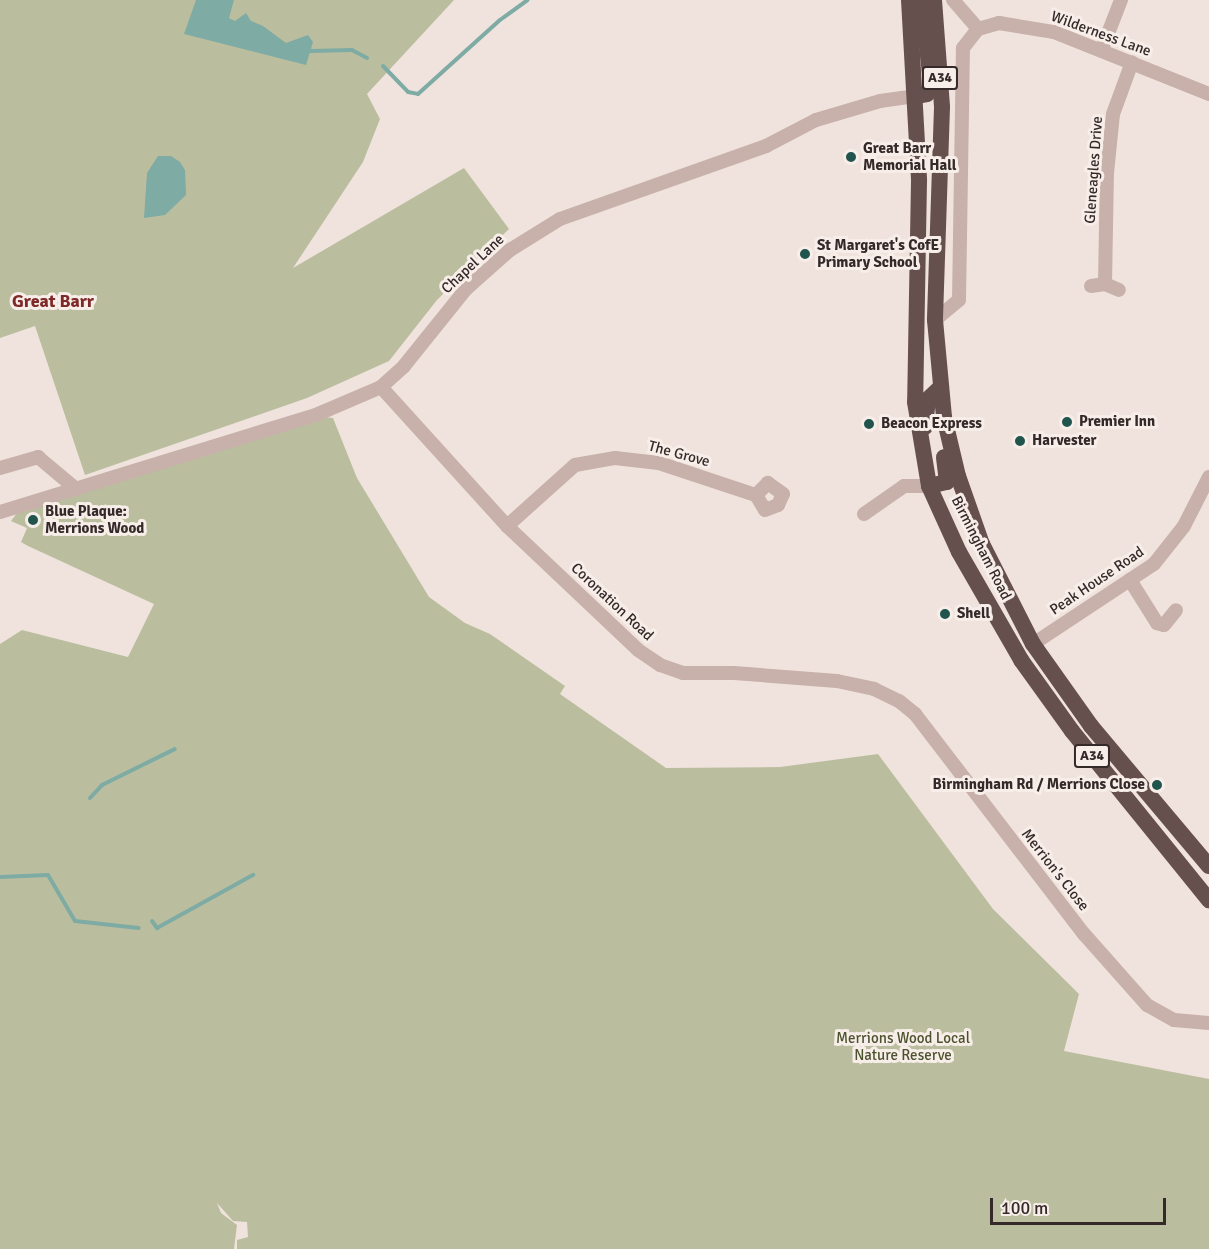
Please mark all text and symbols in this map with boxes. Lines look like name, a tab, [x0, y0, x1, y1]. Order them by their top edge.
street label: Wilderness Lane	[1048, 8, 1154, 60]
road number: A34	[920, 67, 960, 89]
street label: Gleneagles Drive	[1081, 116, 1107, 224]
place label: Great Barr Memorial Hall	[863, 139, 957, 174]
marker: Great Barr Memorial Hall	[844, 150, 858, 164]
street label: Chapel Lane	[438, 230, 508, 298]
place label: St Margaret's CofE Primary School	[817, 236, 939, 271]
marker: St Margaret's CofE Primary School	[798, 247, 812, 261]
district label: Great Barr	[12, 290, 94, 312]
place label: Premier Inn	[1079, 413, 1155, 431]
place label: Beacon Express	[881, 415, 982, 433]
marker: Premier Inn	[1060, 415, 1074, 429]
marker: Beacon Express	[862, 417, 876, 431]
place label: Harvester	[1032, 432, 1097, 450]
marker: Harvester	[1013, 434, 1027, 448]
street label: The Grove	[646, 437, 712, 471]
street label: Birmingham Road	[947, 493, 1015, 603]
place label: Blue Plaque: Merrions Wood	[45, 502, 144, 537]
marker: Blue Plaque: Merrions Wood	[26, 513, 40, 527]
street label: Peak House Road	[1047, 543, 1147, 619]
street label: Coronation Road	[567, 559, 657, 645]
place label: Shell	[957, 605, 990, 623]
marker: Shell	[938, 607, 952, 621]
road number: A34	[1072, 745, 1112, 767]
place label: Birmingham Rd / Merrions Close	[933, 776, 1145, 794]
marker: Birmingham Rd / Merrions Close	[1150, 778, 1164, 792]
street label: Merrion's Close	[1017, 825, 1093, 915]
park label: Merrions Wood Local Nature Reserve	[836, 1029, 970, 1064]
scale bar	[993, 1186, 1168, 1224]
text: 100 m	[1001, 1197, 1048, 1219]

